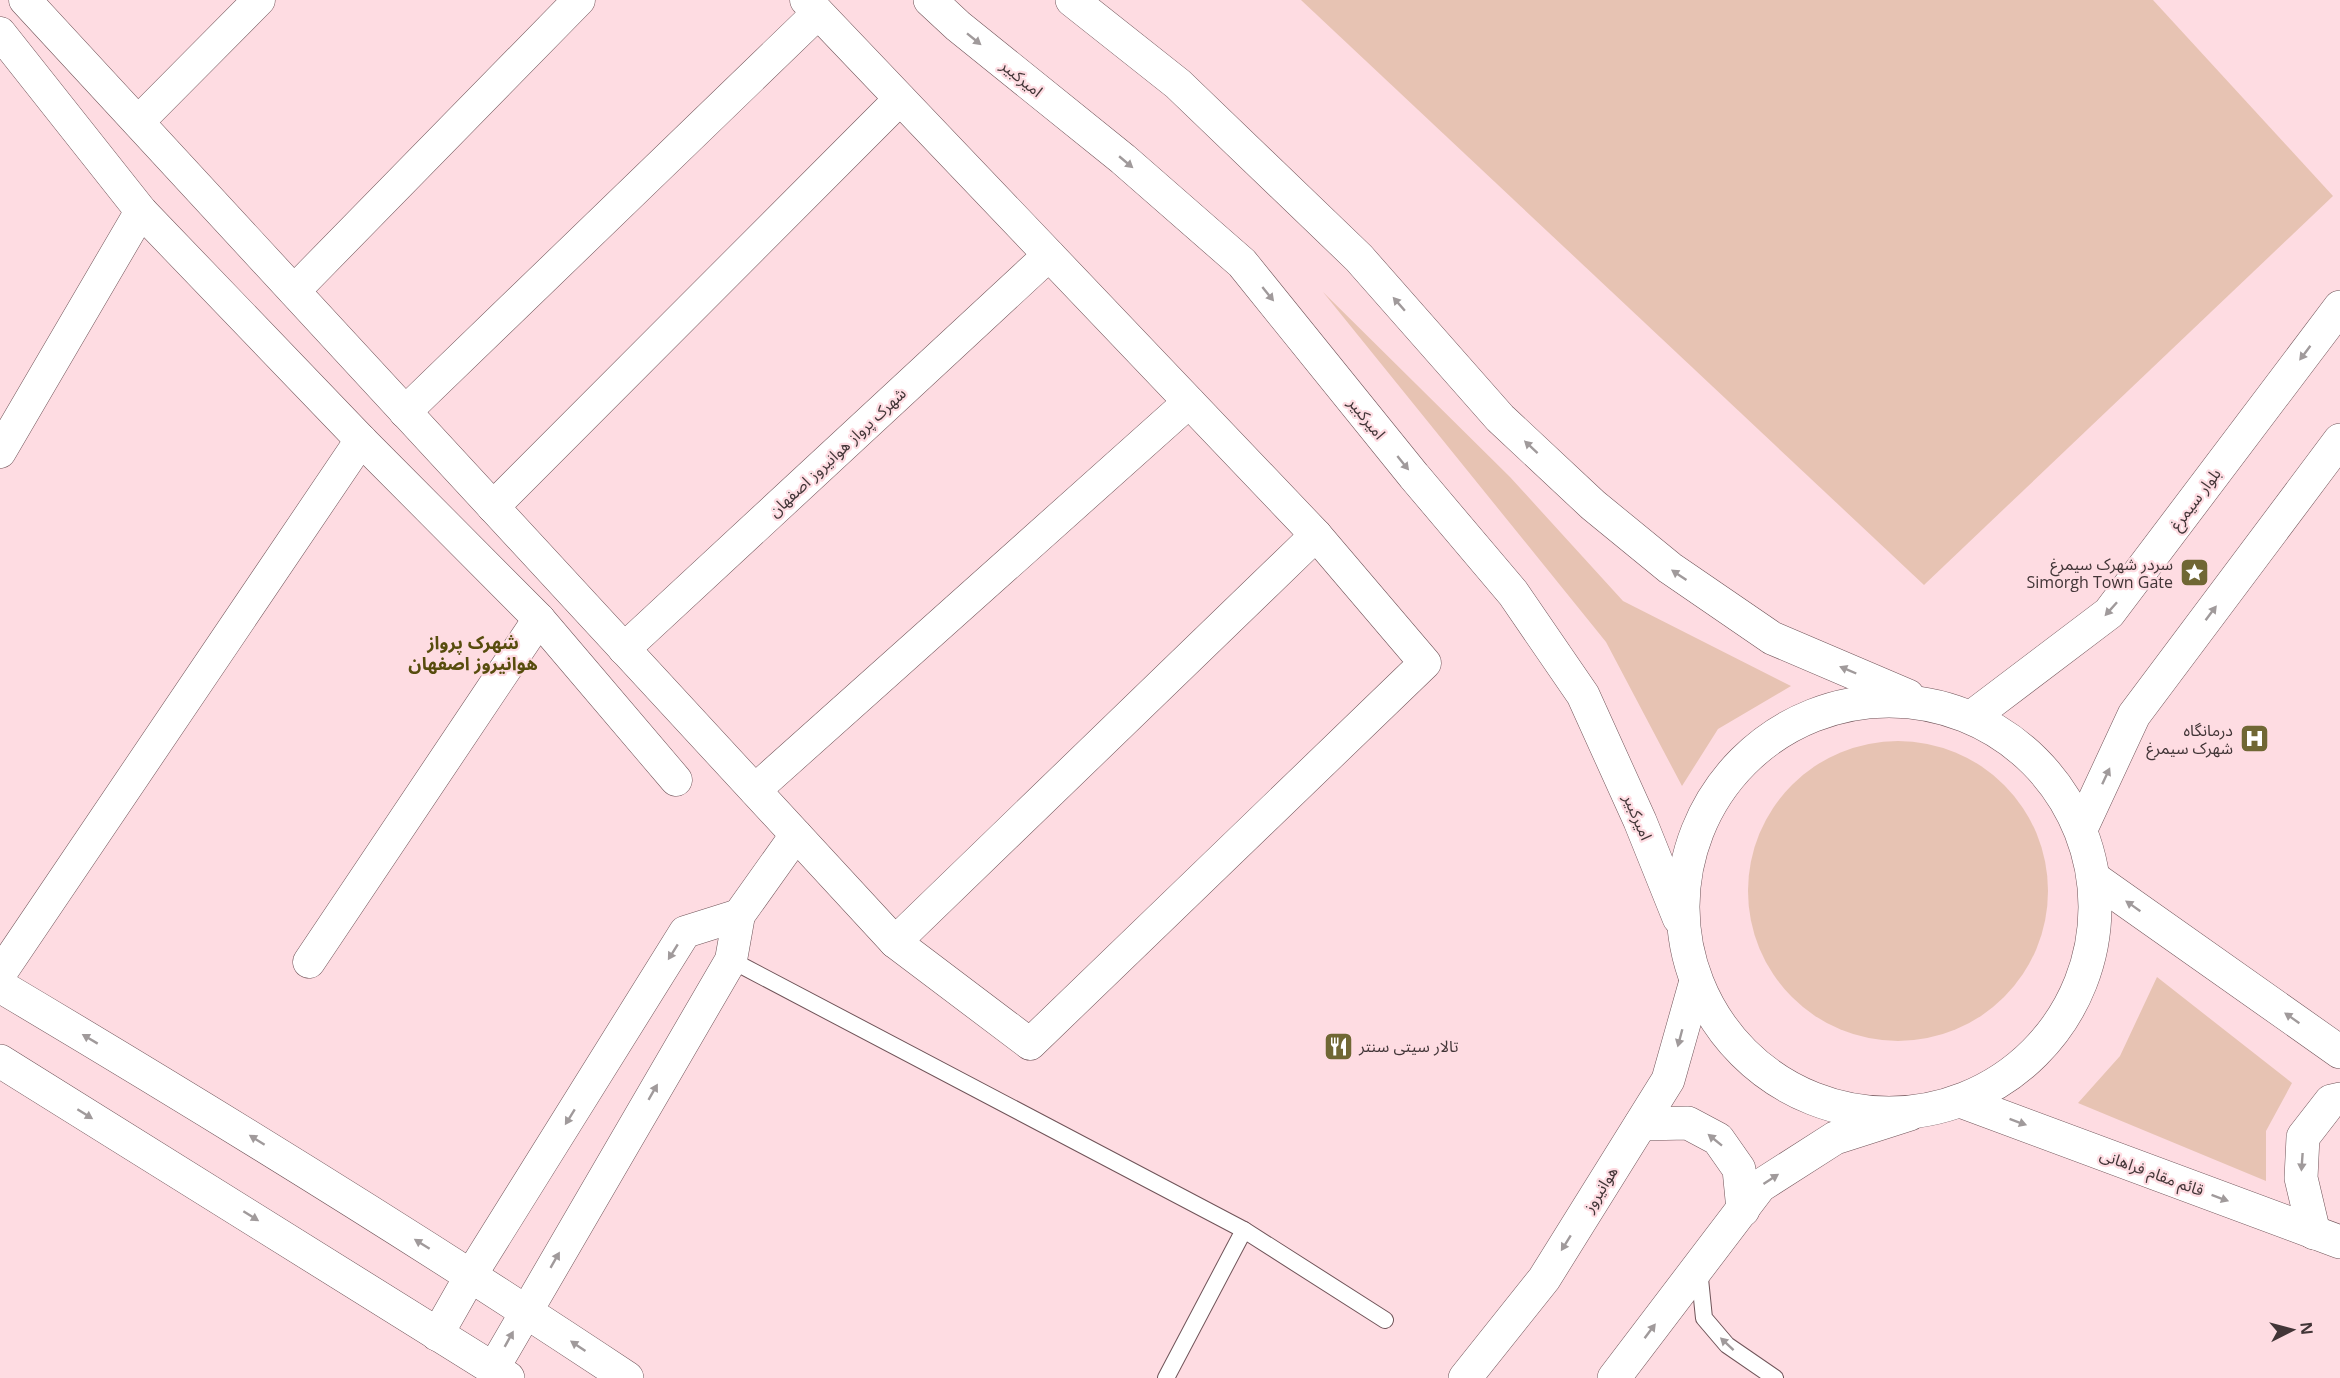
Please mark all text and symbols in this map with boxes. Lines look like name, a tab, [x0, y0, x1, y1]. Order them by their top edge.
one-way arrow	[966, 32, 981, 45]
street label: امیرکبیر	[996, 54, 1048, 102]
one-way arrow	[1118, 155, 1134, 168]
one-way arrow	[1261, 287, 1273, 302]
one-way arrow	[1393, 297, 1406, 312]
one-way arrow	[2299, 346, 2311, 361]
street label: شهرک پرواز هوانیروز اصفهان	[763, 382, 911, 522]
street label: امیرکبیر	[1343, 392, 1391, 444]
one-way arrow	[1525, 441, 1539, 455]
one-way arrow	[1397, 455, 1409, 470]
street label: بلوار سیمرغ	[2164, 463, 2227, 536]
place label: سردر شهرک سیمرغ Simorgh Town Gate	[2027, 553, 2173, 593]
place icon: سردر شهرک سیمرغ Simorgh Town Gate	[2178, 557, 2210, 589]
one-way arrow	[1671, 570, 1687, 581]
one-way arrow	[2105, 601, 2118, 616]
one-way arrow	[2205, 605, 2217, 621]
district label: شهرک پرواز هوانیروز اصفهان	[408, 630, 538, 675]
one-way arrow	[1839, 665, 1857, 674]
place label: درمانگاه شهرک سیمرغ	[2146, 719, 2233, 761]
hospital icon: درمانگاه شهرک سیمرغ	[2238, 723, 2270, 755]
one-way arrow	[2101, 767, 2110, 784]
street label: امیرکبیر	[1618, 790, 1658, 844]
one-way arrow	[2125, 900, 2141, 912]
one-way arrow	[668, 944, 679, 960]
one-way arrow	[2285, 1012, 2301, 1024]
one-way arrow	[1675, 1029, 1684, 1047]
restaurant icon: تالار سیتی سنتر	[1322, 1030, 1354, 1062]
one-way arrow	[82, 1034, 98, 1045]
place label: تالار سیتی سنتر	[1358, 1035, 1459, 1057]
one-way arrow	[648, 1084, 659, 1100]
one-way arrow	[77, 1108, 94, 1119]
one-way arrow	[564, 1109, 575, 1125]
one-way arrow	[2009, 1118, 2027, 1127]
one-way arrow	[1707, 1133, 1723, 1146]
one-way arrow	[249, 1134, 265, 1145]
street label: قائم مقام فراهانی	[2096, 1143, 2207, 1203]
one-way arrow	[2297, 1152, 2306, 1171]
street label: هوانیروز	[1577, 1162, 1623, 1217]
one-way arrow	[1763, 1174, 1779, 1185]
one-way arrow	[2211, 1193, 2229, 1203]
one-way arrow	[243, 1211, 259, 1222]
one-way arrow	[1560, 1235, 1571, 1251]
one-way arrow	[413, 1238, 430, 1249]
one-way arrow	[549, 1252, 560, 1268]
north arrow	[2262, 1300, 2322, 1360]
text: N	[2295, 1321, 2319, 1336]
one-way arrow	[1643, 1324, 1655, 1339]
one-way arrow	[504, 1331, 514, 1348]
one-way arrow	[1720, 1337, 1735, 1351]
one-way arrow	[570, 1340, 586, 1351]

